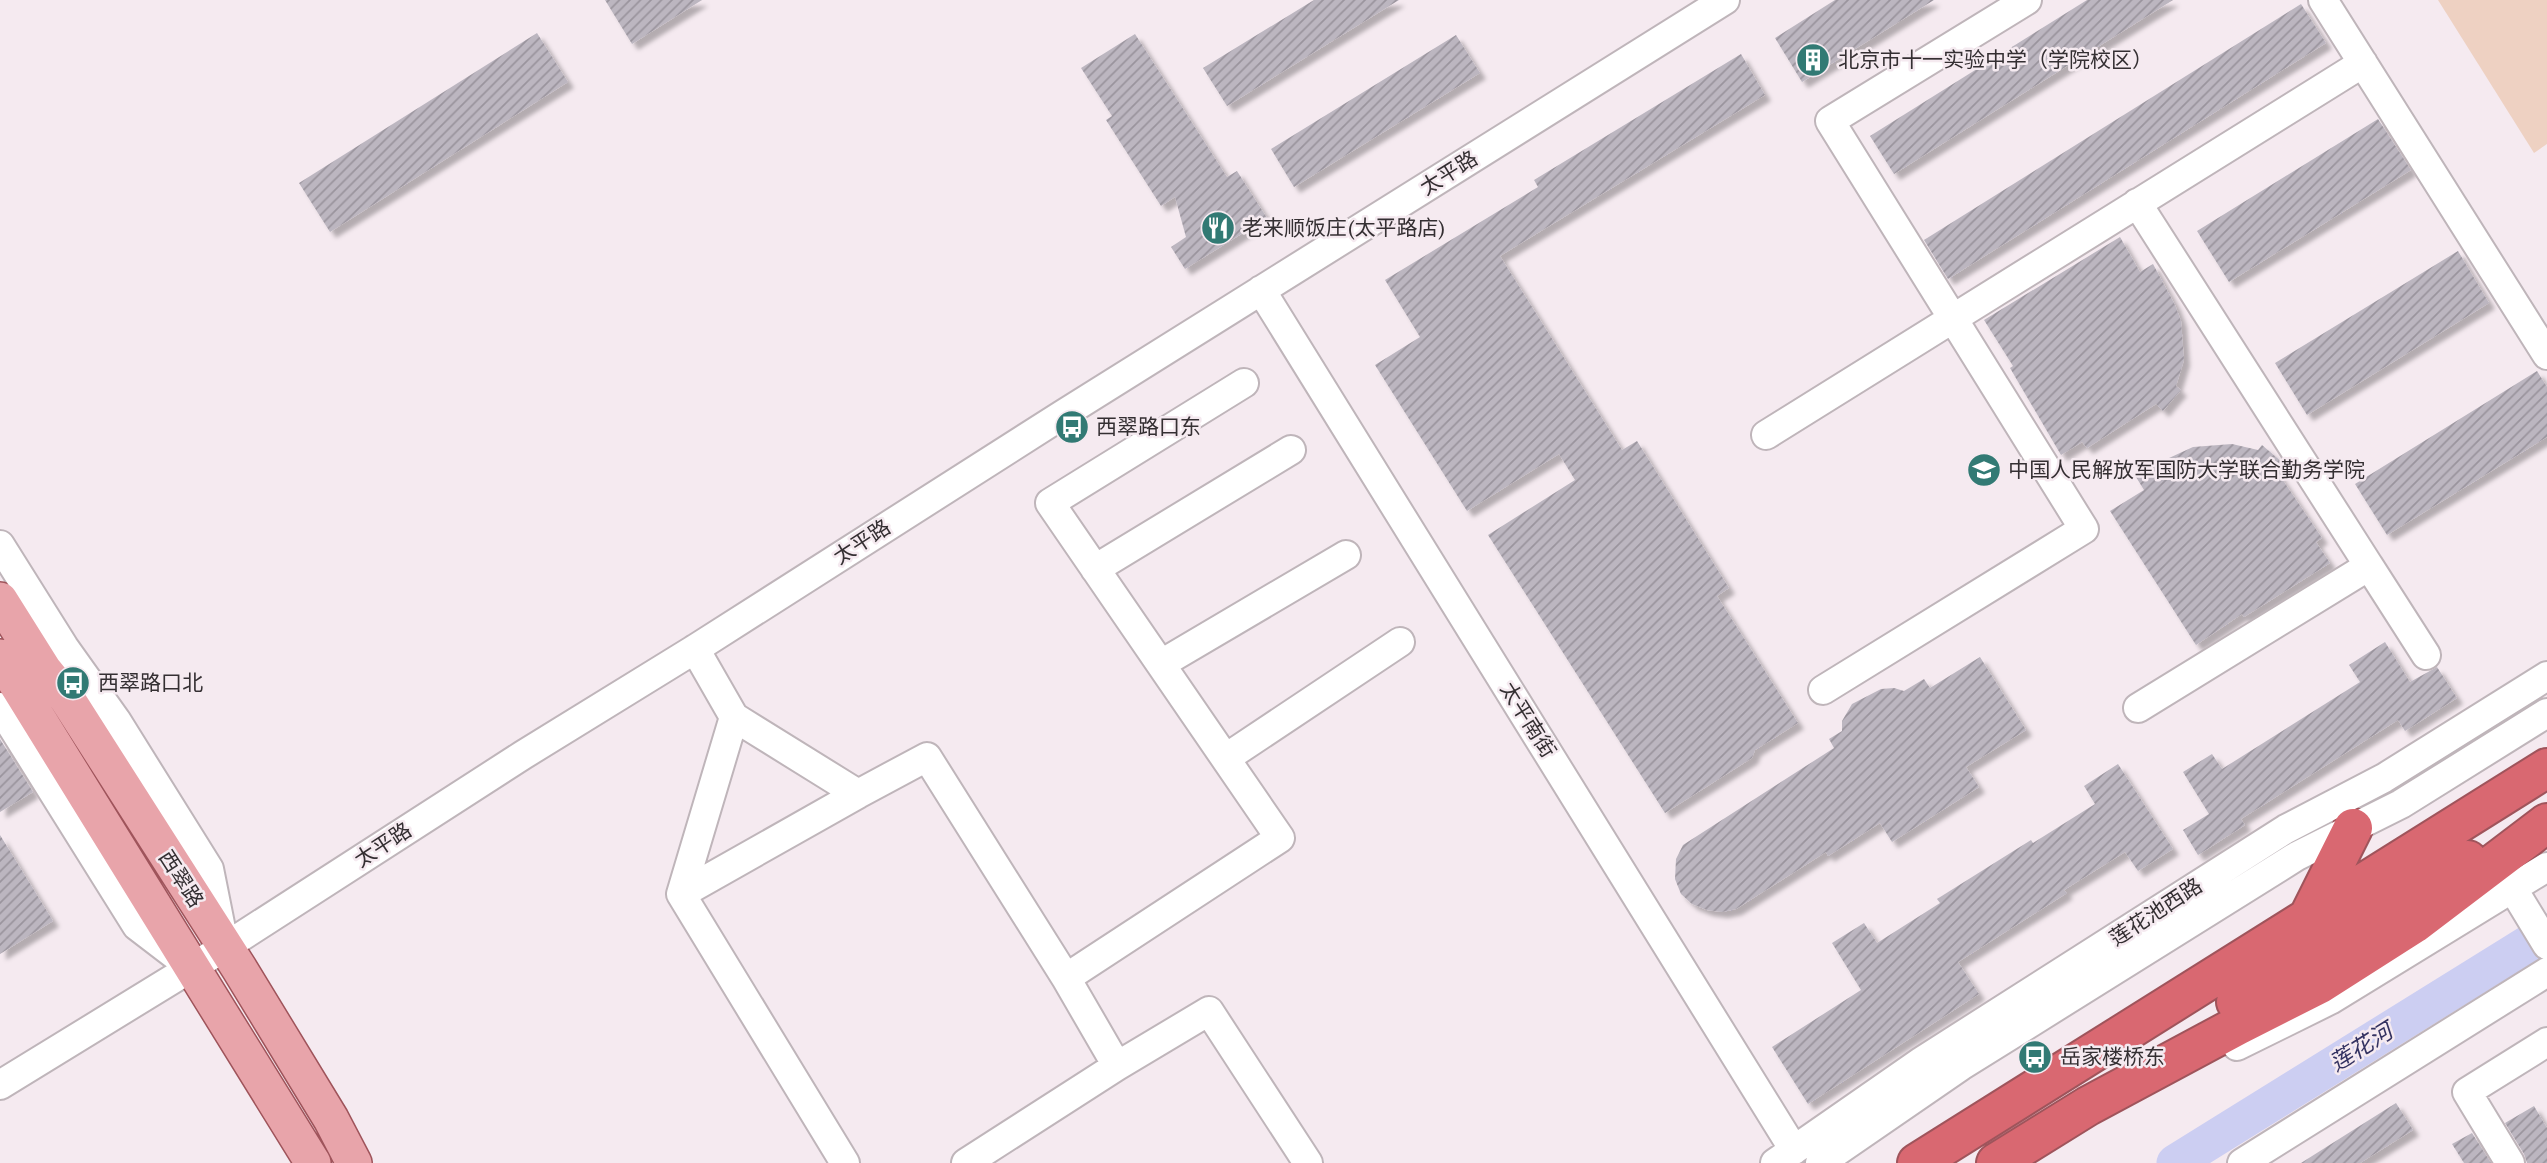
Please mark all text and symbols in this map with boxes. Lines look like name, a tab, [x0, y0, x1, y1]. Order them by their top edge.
building icon: 北京市十一实验中学（学院校区）	[1794, 41, 1832, 79]
place label: 北京市十一实验中学（学院校区）	[1838, 48, 2153, 72]
street label: 太平路	[1416, 146, 1482, 200]
restaurant icon: 老来顺饭庄(太平路店)	[1199, 209, 1237, 247]
place label: 老来顺饭庄(太平路店)	[1242, 216, 1446, 240]
bus stop icon: 西翠路口东	[1053, 408, 1091, 446]
place label: 西翠路口东	[1096, 415, 1201, 439]
school or university icon: 中国人民解放军国防大学联合勤务学院	[1965, 451, 2003, 489]
place label: 中国人民解放军国防大学联合勤务学院	[2008, 458, 2365, 482]
street label: 太平路	[829, 515, 895, 569]
bus stop icon: 西翠路口北	[54, 664, 92, 702]
place label: 西翠路口北	[98, 671, 203, 695]
street label: 太平南街	[1496, 678, 1560, 762]
street label: 太平路	[350, 818, 416, 872]
street label: 西翠路	[154, 846, 208, 912]
street label: 莲花池西路	[2105, 873, 2207, 951]
water label: 莲花河	[2325, 1016, 2401, 1076]
bus stop icon: 岳家楼桥东	[2016, 1038, 2054, 1076]
place label: 岳家楼桥东	[2060, 1045, 2165, 1069]

